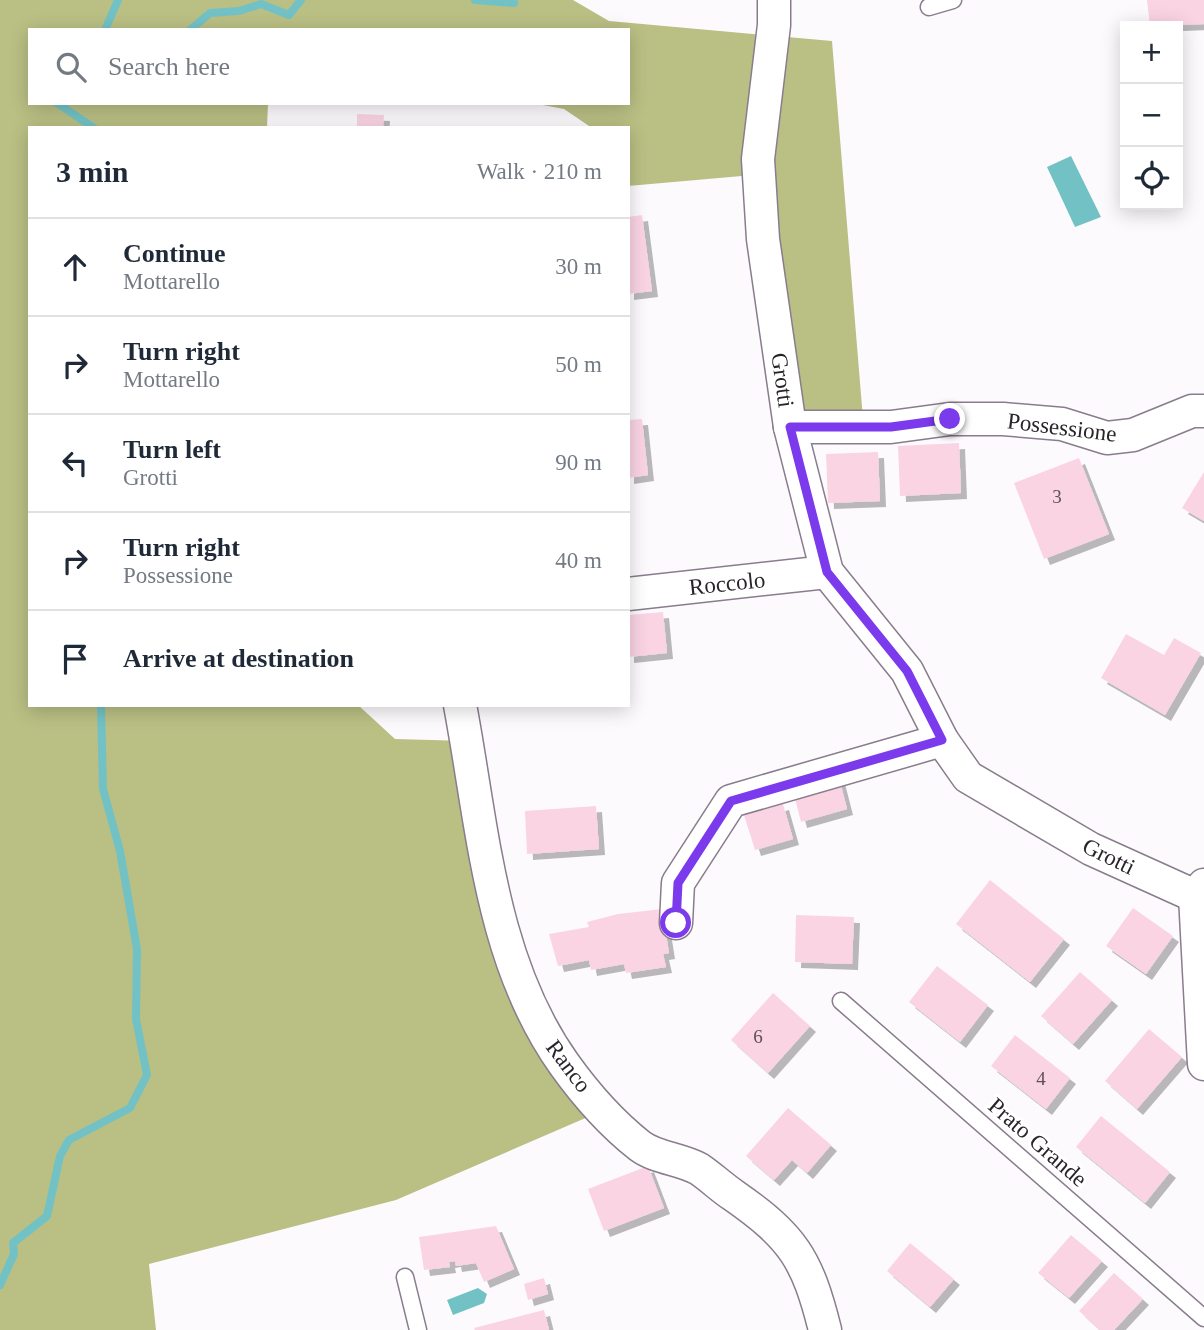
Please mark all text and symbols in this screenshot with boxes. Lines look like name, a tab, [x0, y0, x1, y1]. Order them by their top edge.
map controls	[1120, 21, 1183, 210]
button: +	[1120, 21, 1183, 84]
search box	[28, 28, 630, 105]
icon: search	[52, 48, 90, 86]
text: Search here	[108, 52, 230, 81]
button: −	[1120, 84, 1183, 147]
button: locate	[1120, 147, 1183, 210]
text: 3 min	[56, 155, 129, 188]
text: Walk · 210 m	[477, 159, 602, 184]
text: Continue	[123, 239, 226, 268]
icon: ahead	[56, 248, 94, 286]
text: 30 m	[555, 254, 602, 279]
text: Mottarello	[123, 269, 220, 294]
text: Turn right	[123, 337, 240, 366]
icon: right	[56, 346, 94, 384]
street label: Grotti	[766, 351, 799, 409]
text: 50 m	[555, 352, 602, 377]
text: Mottarello	[123, 367, 220, 392]
route end	[934, 403, 965, 434]
street label: Possessione	[1006, 408, 1118, 447]
text: Turn left	[123, 435, 221, 464]
icon: left	[56, 444, 94, 482]
text: 90 m	[555, 450, 602, 475]
text: Grotti	[123, 465, 178, 490]
house number: 3	[1052, 486, 1062, 507]
text: Turn right	[123, 533, 240, 562]
icon: right	[56, 542, 94, 580]
text: 40 m	[555, 548, 602, 573]
text: Possessione	[123, 563, 233, 588]
street label: Roccolo	[688, 567, 766, 600]
icon: arrive	[56, 640, 94, 678]
text: Arrive at destination	[123, 644, 354, 673]
street label: Grotti	[1079, 833, 1139, 880]
route start	[660, 907, 691, 938]
house number: 6	[753, 1026, 763, 1047]
street label: Ranco	[541, 1035, 596, 1097]
house number: 4	[1036, 1068, 1046, 1089]
street label: Prato Grande	[983, 1093, 1092, 1192]

